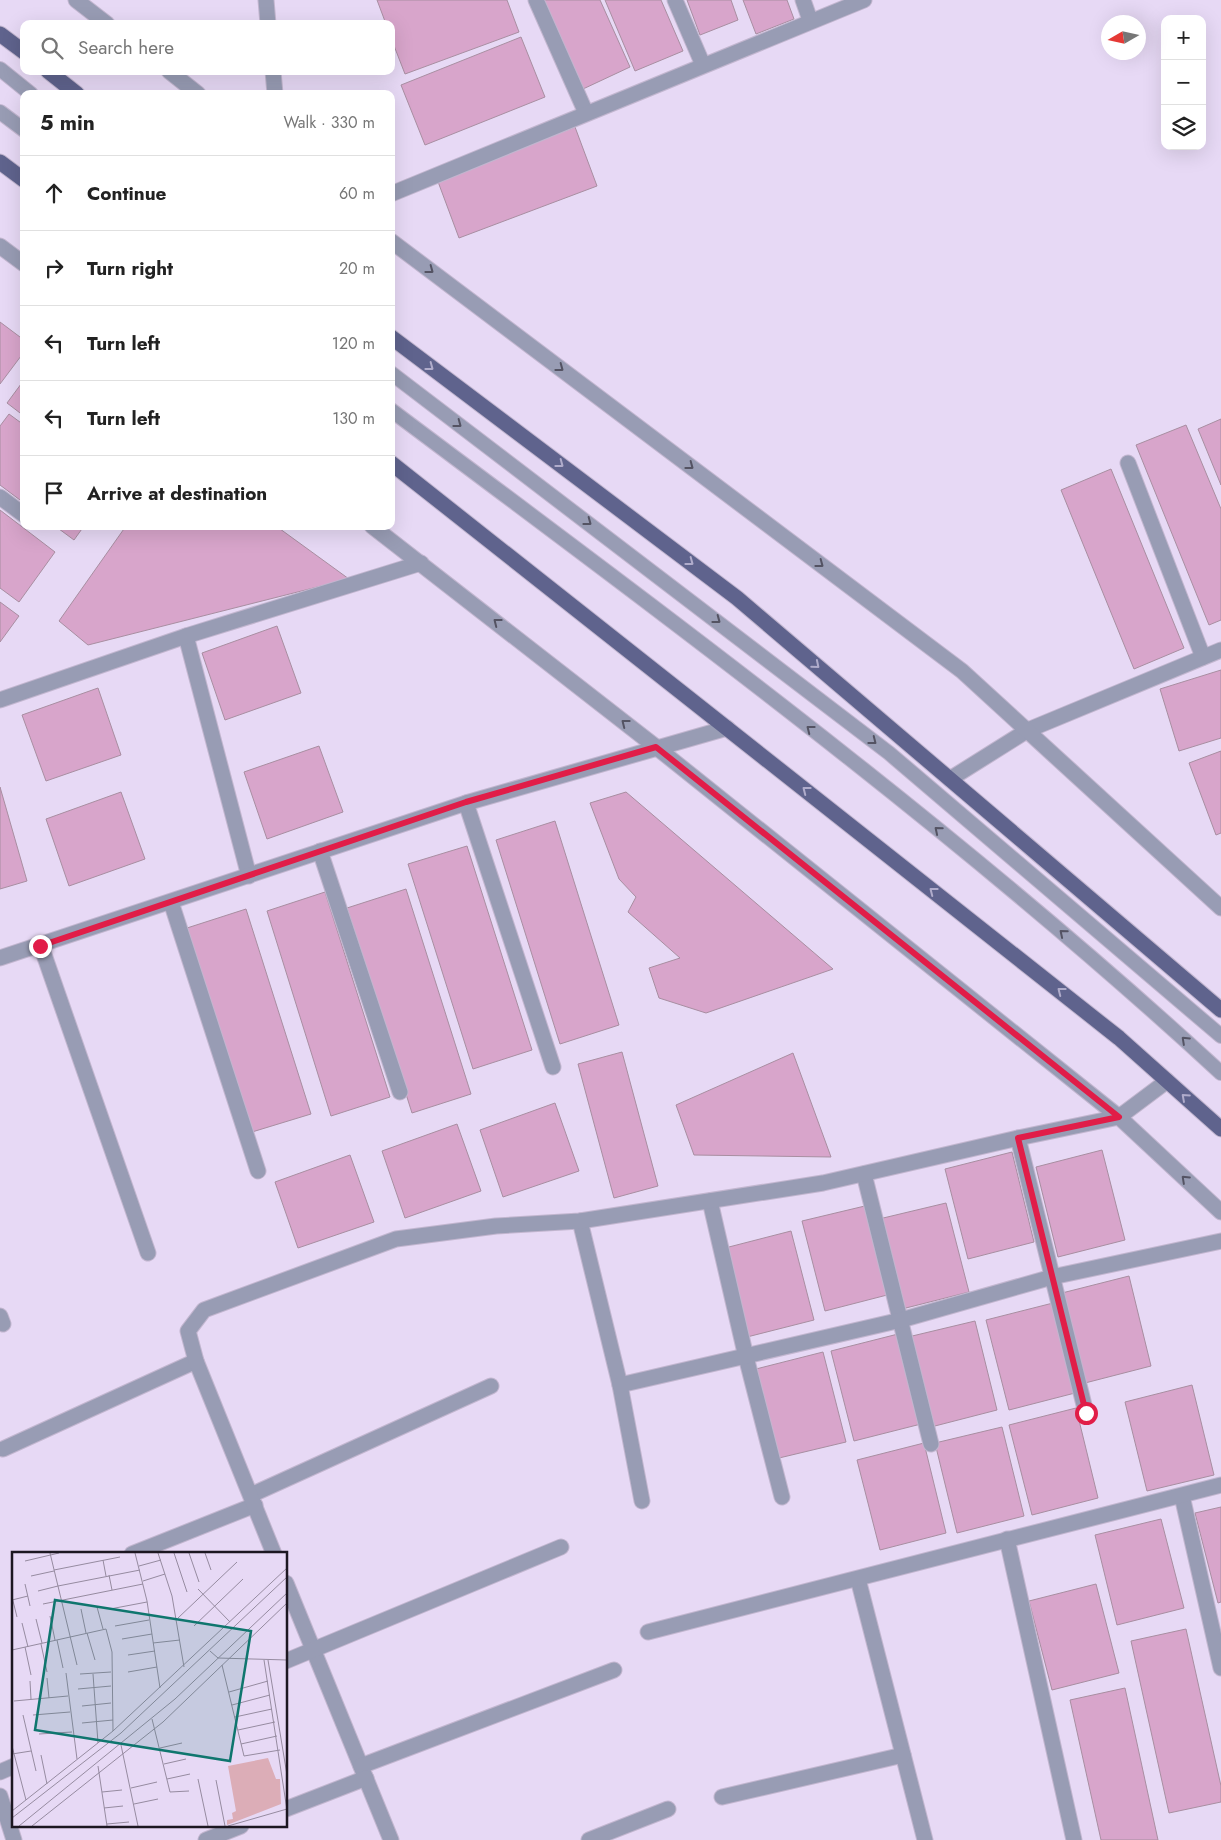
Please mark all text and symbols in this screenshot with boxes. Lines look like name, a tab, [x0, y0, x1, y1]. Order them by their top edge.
north arrow	[1101, 15, 1146, 60]
map controls	[1161, 15, 1206, 150]
button: +	[1161, 15, 1206, 60]
search box	[20, 20, 395, 75]
icon: search	[38, 34, 66, 62]
text: Search here	[78, 34, 174, 61]
button: −	[1161, 60, 1206, 105]
button: layers	[1161, 105, 1206, 150]
text: 5 min	[40, 108, 95, 138]
text: Walk · 330 m	[284, 111, 375, 134]
icon: ahead	[40, 179, 68, 207]
text: Continue	[87, 180, 166, 207]
text: 60 m	[339, 182, 375, 205]
icon: right	[40, 254, 68, 282]
text: Turn right	[87, 255, 173, 282]
text: 20 m	[339, 257, 375, 280]
one-way arrow	[424, 265, 433, 273]
icon: left	[40, 329, 68, 357]
text: Turn left	[87, 330, 160, 357]
text: 120 m	[332, 332, 375, 355]
one-way arrow	[424, 361, 433, 369]
one-way arrow	[554, 362, 564, 371]
icon: left	[40, 404, 68, 432]
text: Turn left	[87, 405, 160, 432]
text: 130 m	[332, 407, 375, 430]
one-way arrow	[452, 418, 461, 426]
one-way arrow	[554, 459, 563, 467]
one-way arrow	[684, 460, 694, 469]
icon: arrive	[40, 479, 68, 507]
text: Arrive at destination	[87, 480, 267, 507]
one-way arrow	[582, 516, 591, 524]
one-way arrow	[684, 557, 693, 565]
one-way arrow	[814, 558, 823, 566]
one-way arrow	[711, 615, 720, 623]
one-way arrow	[494, 620, 503, 628]
one-way arrow	[810, 659, 819, 668]
one-way arrow	[622, 720, 631, 728]
one-way arrow	[806, 726, 816, 735]
one-way arrow	[867, 735, 877, 744]
one-way arrow	[803, 788, 812, 796]
one-way arrow	[934, 826, 943, 835]
one-way arrow	[930, 887, 939, 896]
one-way arrow	[1059, 930, 1068, 939]
route end	[29, 935, 52, 958]
one-way arrow	[1058, 989, 1067, 997]
one-way arrow	[1182, 1037, 1191, 1046]
one-way arrow	[1181, 1093, 1190, 1102]
one-way arrow	[1182, 1176, 1191, 1185]
route start	[1075, 1402, 1098, 1425]
inset map	[12, 1552, 288, 1828]

